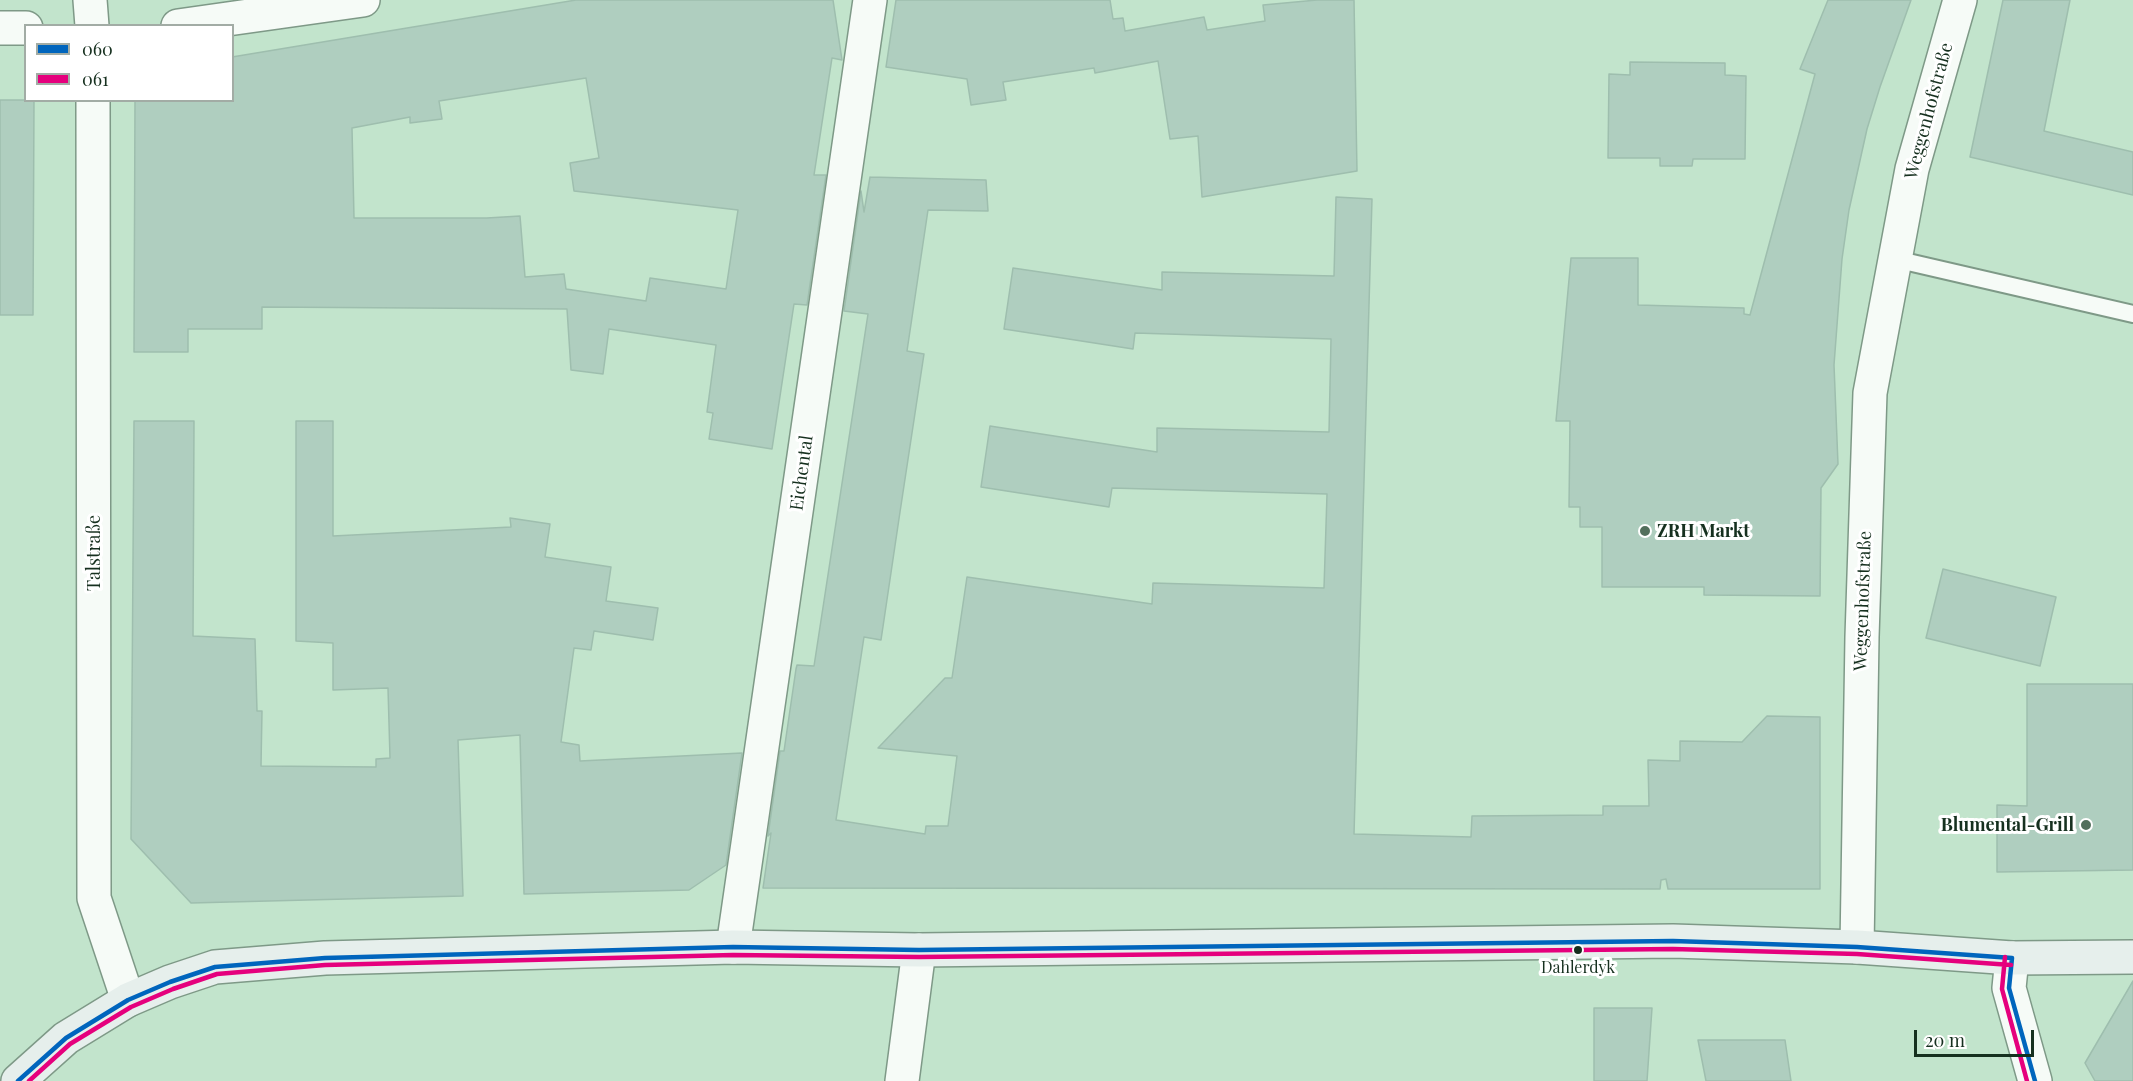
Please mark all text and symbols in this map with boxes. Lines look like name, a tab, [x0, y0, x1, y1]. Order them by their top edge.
legend	[24, 24, 234, 102]
text: 060	[82, 37, 113, 61]
street label: Weggenhofstraße	[1900, 40, 1958, 182]
text: 061	[82, 67, 109, 91]
street label: Eichental	[786, 434, 818, 512]
street label: Talstraße	[83, 515, 105, 591]
place label: ZRH Markt	[1657, 520, 1750, 542]
marker: ZRH Markt	[1638, 524, 1652, 538]
street label: Weggenhofstraße	[1850, 531, 1876, 671]
place label: Blumental-Grill	[1941, 814, 2074, 836]
marker: Blumental-Grill	[2079, 818, 2093, 832]
marker: Dahlerdyk	[1572, 944, 1584, 956]
place label: Dahlerdyk	[1541, 958, 1615, 978]
scale bar	[1917, 1018, 2037, 1056]
text: 20 m	[1925, 1028, 1965, 1052]

